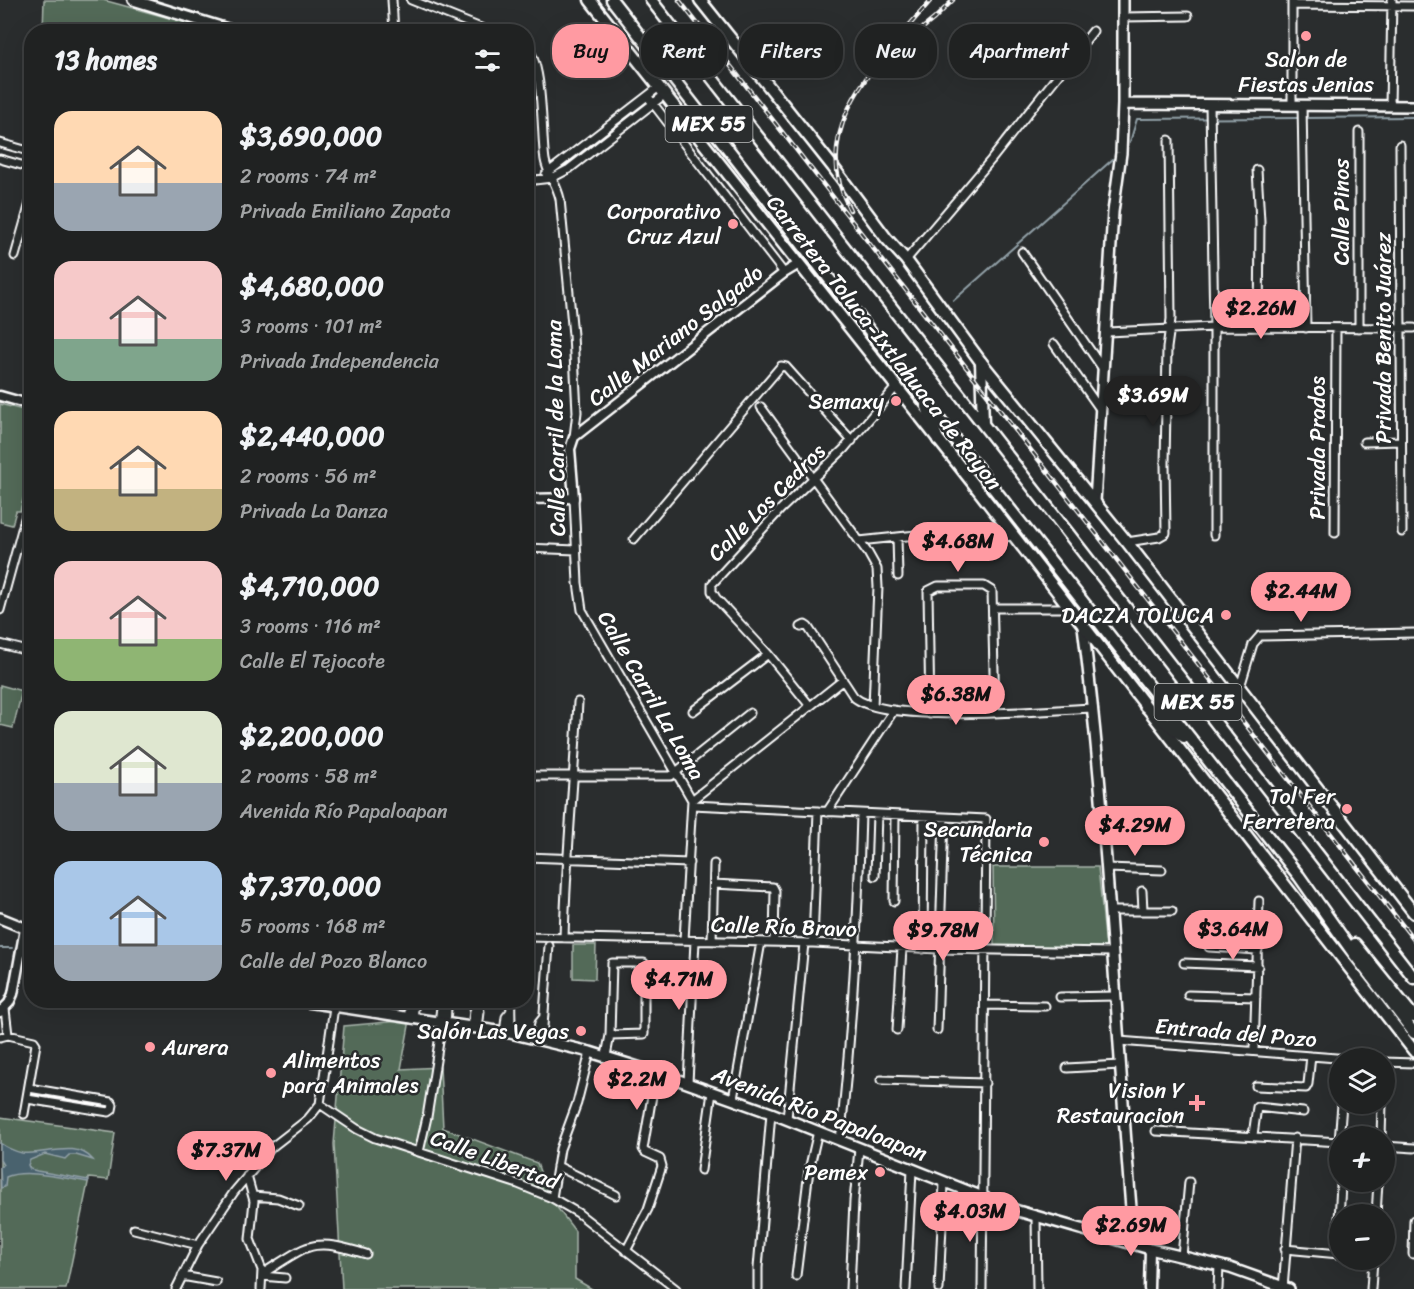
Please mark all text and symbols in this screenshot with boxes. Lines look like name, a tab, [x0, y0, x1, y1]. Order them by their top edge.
chip: Buy	[552, 24, 629, 78]
chip: Rent	[641, 24, 727, 78]
chip: Filters	[739, 24, 843, 78]
chip: New	[855, 24, 937, 78]
chip: Apartment	[949, 24, 1090, 78]
marker: Salon de Fiestas Jenias	[1299, 29, 1313, 43]
text: 13 homes	[54, 37, 157, 83]
place label: Salon de Fiestas Jenias	[1238, 40, 1375, 104]
icon: filters	[471, 44, 504, 77]
road number: MEX 55	[666, 106, 752, 142]
text: $3,690,000	[240, 113, 382, 159]
icon: home	[102, 135, 174, 207]
street label: Calle Pinos	[1322, 158, 1361, 265]
text: 2 rooms · 74 m²	[240, 159, 377, 194]
street label: Carretera Toluca-Ixtlahuaca de Rayon	[756, 186, 1013, 499]
place label: Corporativo Cruz Azul	[607, 192, 722, 256]
text: Privada Emiliano Zapata	[240, 194, 451, 229]
marker: Corporativo Cruz Azul	[726, 217, 740, 231]
street label: Privada Benito Juárez	[1364, 232, 1403, 444]
street label: Calle Mariano Salgado	[579, 254, 772, 417]
text: $4,680,000	[240, 263, 384, 309]
icon: home	[102, 285, 174, 357]
pin: $2.26M	[1212, 289, 1310, 340]
text: $2.26M	[1226, 291, 1296, 326]
text: 3 rooms · 101 m²	[240, 309, 382, 344]
street label: Calle Carril de la Loma	[534, 319, 577, 536]
text: Privada Independencia	[240, 344, 439, 379]
pin: $3.69M	[1104, 376, 1202, 427]
street label: Privada Prados	[1298, 376, 1337, 520]
text: $3.69M	[1118, 378, 1188, 413]
place label: Semaxy	[808, 382, 885, 421]
marker: Semaxy	[889, 394, 903, 408]
text: $2,440,000	[240, 413, 385, 459]
street label: Calle Los Cedros	[698, 434, 835, 571]
icon: home	[102, 435, 174, 507]
text: 2 rooms · 56 m²	[240, 459, 377, 494]
text: Privada La Danza	[240, 494, 388, 529]
pin: $4.68M	[909, 522, 1007, 573]
text: $4.68M	[922, 524, 994, 559]
text: $4,710,000	[240, 563, 379, 609]
pin: $2.44M	[1252, 572, 1350, 623]
text: $2.44M	[1265, 574, 1337, 609]
icon: home	[102, 585, 174, 657]
place label: DACZA TOLUCA	[1061, 596, 1214, 635]
street label: Calle Carril La Loma	[587, 603, 716, 788]
marker: DACZA TOLUCA	[1219, 608, 1233, 622]
text: 3 rooms · 116 m²	[240, 609, 381, 644]
text: Calle El Tejocote	[240, 644, 385, 679]
pin: $6.38M	[907, 675, 1005, 726]
text: $6.38M	[921, 677, 991, 712]
road number: MEX 55	[1154, 684, 1242, 720]
text: $2,200,000	[240, 713, 384, 759]
icon: home	[102, 735, 174, 807]
text: 2 rooms · 58 m²	[240, 759, 377, 794]
place label: Tol Fer Ferretera	[1243, 777, 1337, 841]
text: Avenida Río Papaloapan	[240, 794, 447, 829]
marker: Tol Fer Ferretera	[1340, 802, 1354, 816]
pin: $4.29M	[1086, 806, 1184, 857]
text: $4.29M	[1099, 808, 1171, 843]
place label: Secundaria Técnica	[923, 810, 1033, 874]
marker: Secundaria Técnica	[1037, 835, 1051, 849]
text: $7,370,000	[240, 863, 381, 909]
icon: home	[102, 885, 174, 957]
street label: Calle Río Bravo	[710, 904, 858, 949]
text: 5 rooms · 168 m²	[240, 909, 386, 944]
pin: $3.64M	[1184, 910, 1282, 961]
pin: $9.78M	[894, 911, 992, 962]
text: $3.64M	[1198, 912, 1268, 947]
text: $9.78M	[907, 913, 979, 948]
text: Calle del Pozo Blanco	[240, 944, 427, 979]
pin: $4.71M	[630, 960, 728, 1011]
text: $4.71M	[645, 962, 713, 997]
street label: Entrada del Pozo	[1153, 1006, 1319, 1059]
place label: Salón Las Vegas	[417, 1012, 570, 1051]
marker: Salón Las Vegas	[574, 1024, 588, 1038]
place label: Aurera	[161, 1028, 229, 1067]
marker: Aurera	[143, 1040, 157, 1054]
place label: Alimentos para Animales	[282, 1041, 418, 1105]
map controls	[1329, 1048, 1395, 1270]
button: layers	[1329, 1048, 1395, 1114]
street label: Avenida Río Papaloapan	[705, 1054, 933, 1173]
pin: $2.2M	[595, 1060, 679, 1111]
text: $2.2M	[608, 1062, 666, 1097]
marker: Alimentos para Animales	[264, 1066, 278, 1080]
place label: Vision Y Restauracion	[1057, 1071, 1186, 1135]
marker: Vision Y Restauracion	[1188, 1094, 1206, 1112]
street label: Calle Libertad	[425, 1118, 566, 1201]
button: +	[1329, 1126, 1395, 1192]
pin: $7.37M	[177, 1131, 275, 1182]
text: $7.37M	[191, 1133, 261, 1168]
place label: Pemex	[804, 1153, 869, 1192]
marker: Pemex	[873, 1165, 887, 1179]
pin: $4.03M	[921, 1192, 1019, 1243]
text: $4.03M	[934, 1194, 1006, 1229]
button: −	[1329, 1204, 1395, 1270]
pin: $2.69M	[1082, 1206, 1180, 1257]
text: $2.69M	[1096, 1208, 1167, 1243]

